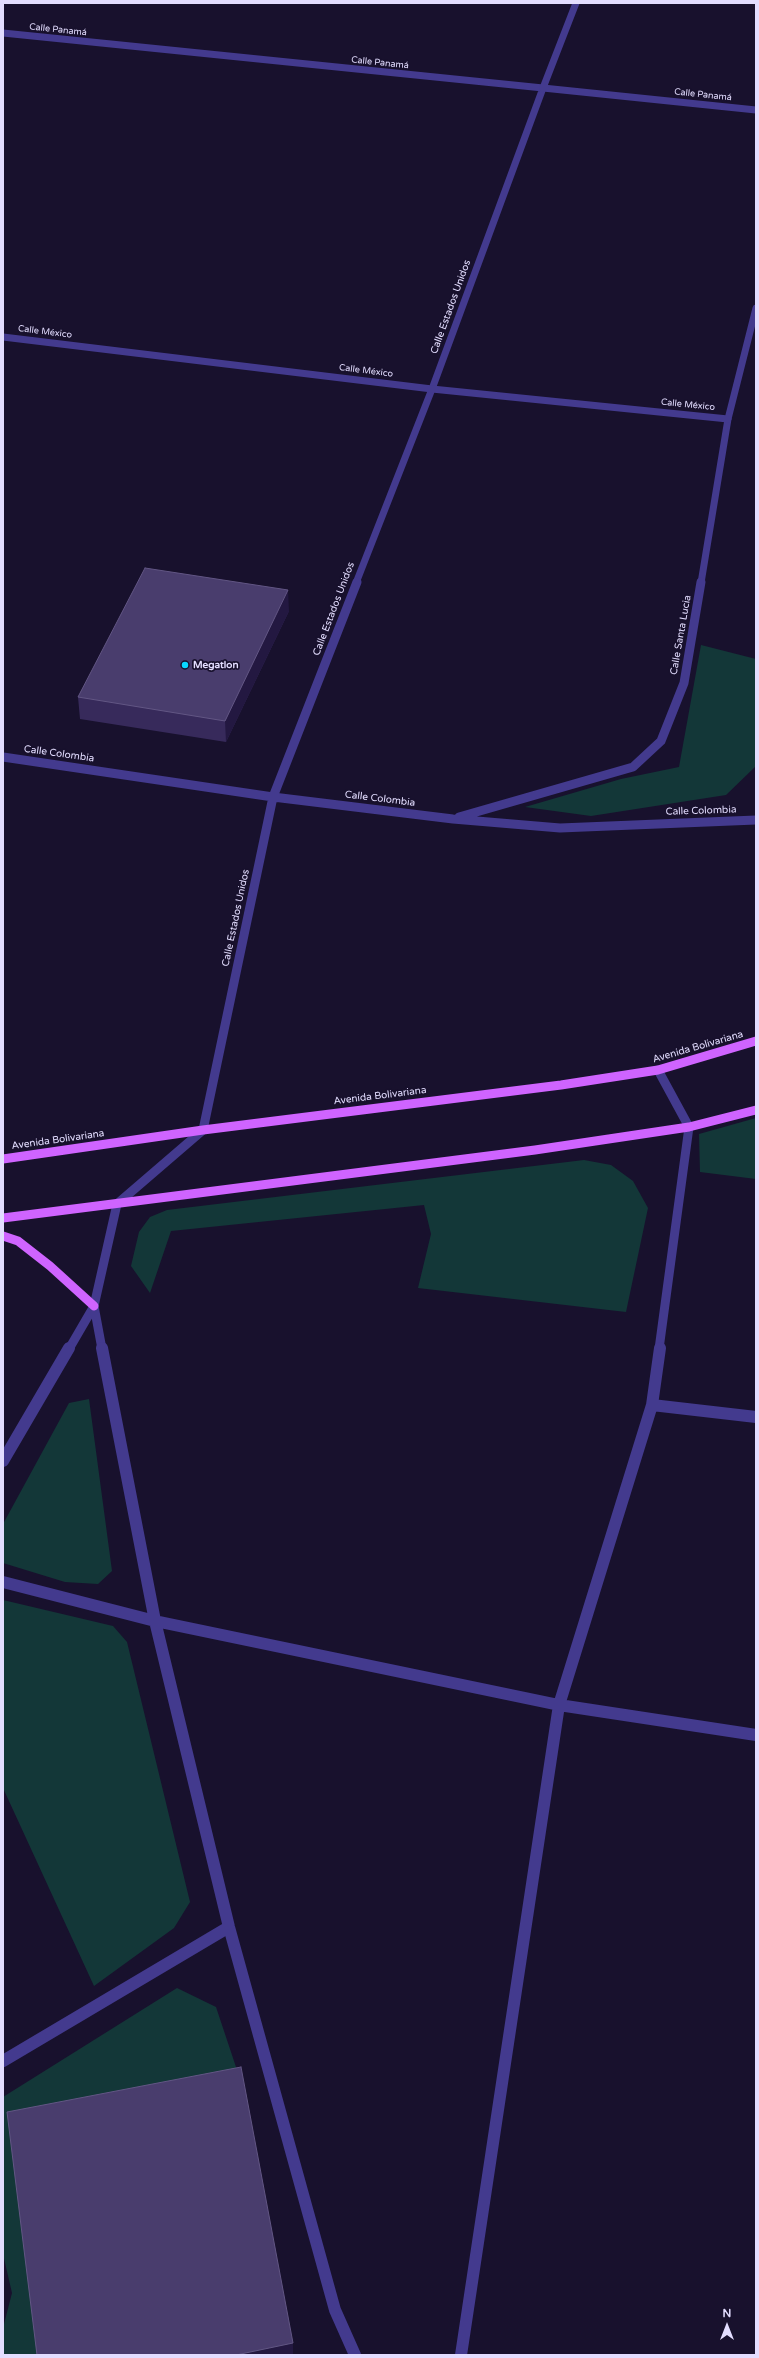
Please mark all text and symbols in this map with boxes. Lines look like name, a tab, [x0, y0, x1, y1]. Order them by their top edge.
street label: Calle Panamá	[29, 22, 87, 38]
street label: Calle Panamá	[351, 55, 409, 71]
street label: Calle Panamá	[674, 87, 732, 103]
street label: Calle Estados Unidos	[428, 258, 474, 356]
street label: Calle México	[17, 323, 73, 341]
street label: Calle México	[338, 362, 394, 380]
street label: Calle México	[660, 397, 716, 413]
street label: Calle Estados Unidos	[311, 561, 357, 657]
street label: Calle Santa Lucia	[668, 594, 694, 676]
place label: Megatlon	[193, 659, 238, 671]
marker: Megatlon	[180, 660, 190, 670]
street label: Calle Colombia	[23, 743, 95, 765]
street label: Calle Colombia	[344, 789, 416, 809]
street label: Calle Colombia	[665, 804, 737, 818]
street label: Calle Estados Unidos	[220, 868, 252, 968]
street label: Avenida Bolivariana	[651, 1028, 745, 1066]
street label: Avenida Bolivariana	[333, 1084, 427, 1108]
street label: Avenida Bolivariana	[11, 1128, 105, 1152]
north arrow	[707, 2306, 747, 2346]
text: N	[723, 2307, 731, 2320]

